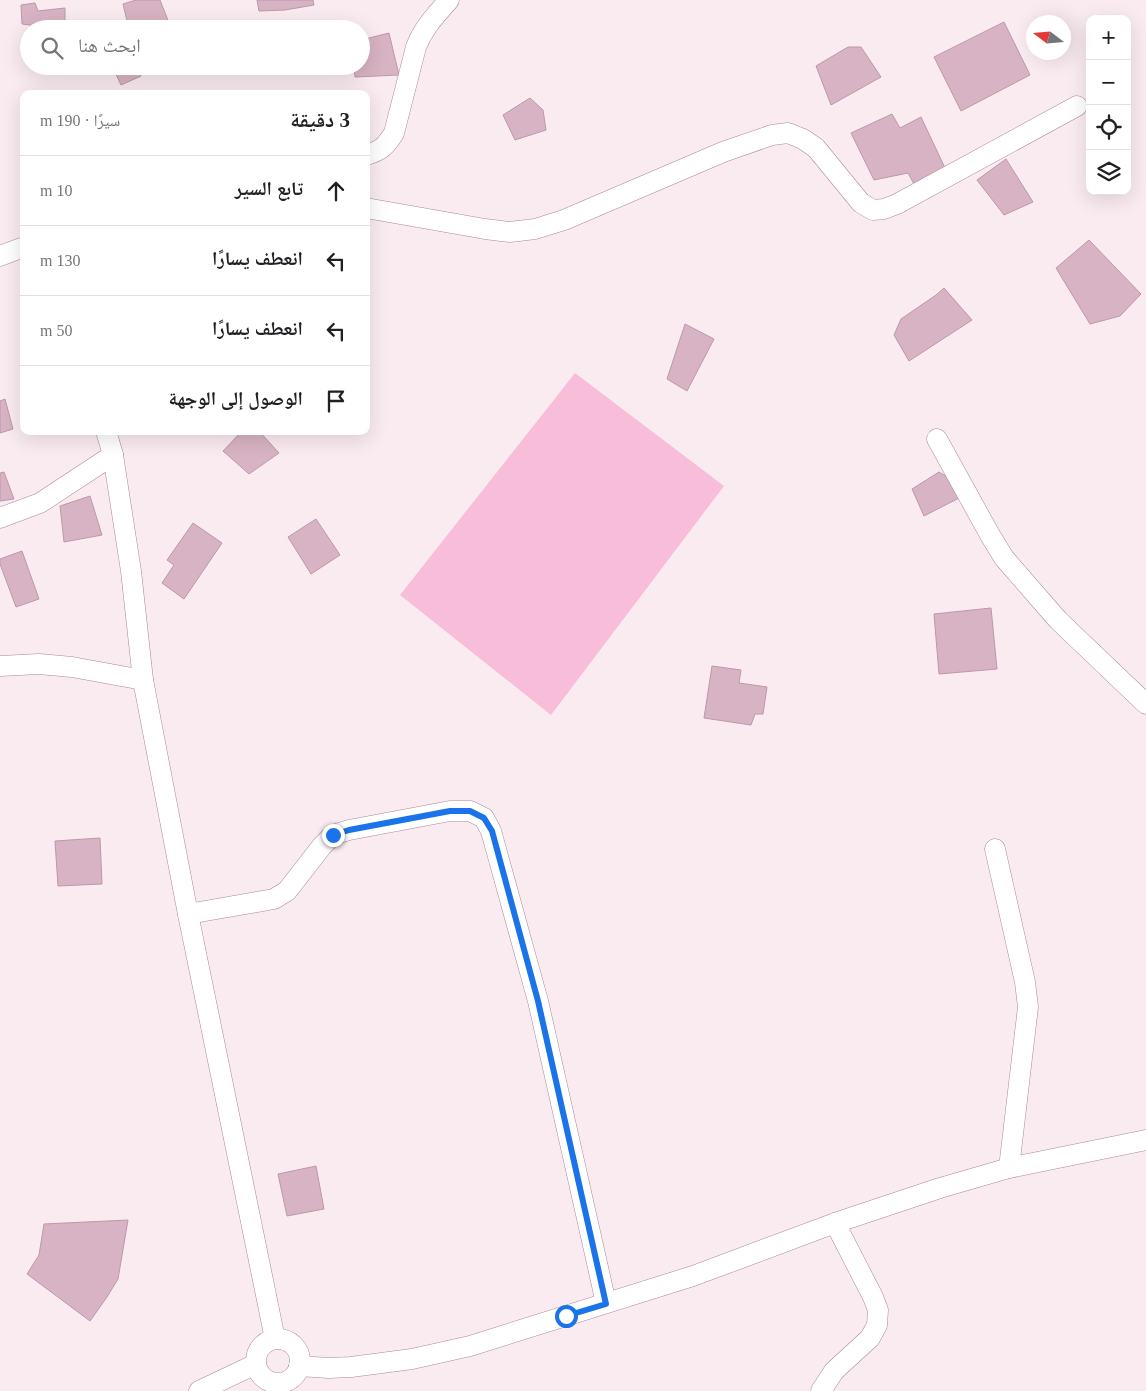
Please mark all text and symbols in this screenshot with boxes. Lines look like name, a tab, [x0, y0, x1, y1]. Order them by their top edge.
north arrow	[1026, 15, 1071, 60]
map controls	[1086, 15, 1131, 195]
button: +	[1086, 15, 1131, 60]
search box	[20, 20, 370, 75]
icon: search	[38, 34, 66, 62]
text: ابحث هنا	[78, 35, 141, 56]
button: −	[1086, 60, 1131, 105]
button: locate	[1086, 105, 1131, 150]
text: 3 دقيقة	[290, 108, 350, 132]
text: سيرًا · 190 m	[40, 112, 120, 129]
button: layers	[1086, 150, 1131, 195]
icon: ahead	[322, 177, 350, 205]
text: تابع السير	[235, 178, 303, 199]
text: 10 m	[40, 182, 72, 199]
icon: left	[322, 247, 350, 275]
text: انعطف يسارًا	[212, 248, 303, 269]
text: 130 m	[40, 252, 80, 269]
icon: left	[322, 317, 350, 345]
text: انعطف يسارًا	[212, 318, 303, 339]
text: 50 m	[40, 322, 72, 339]
icon: arrive	[322, 387, 350, 415]
text: الوصول إلى الوجهة	[169, 388, 303, 409]
route end	[322, 824, 345, 847]
route start	[555, 1305, 578, 1328]

